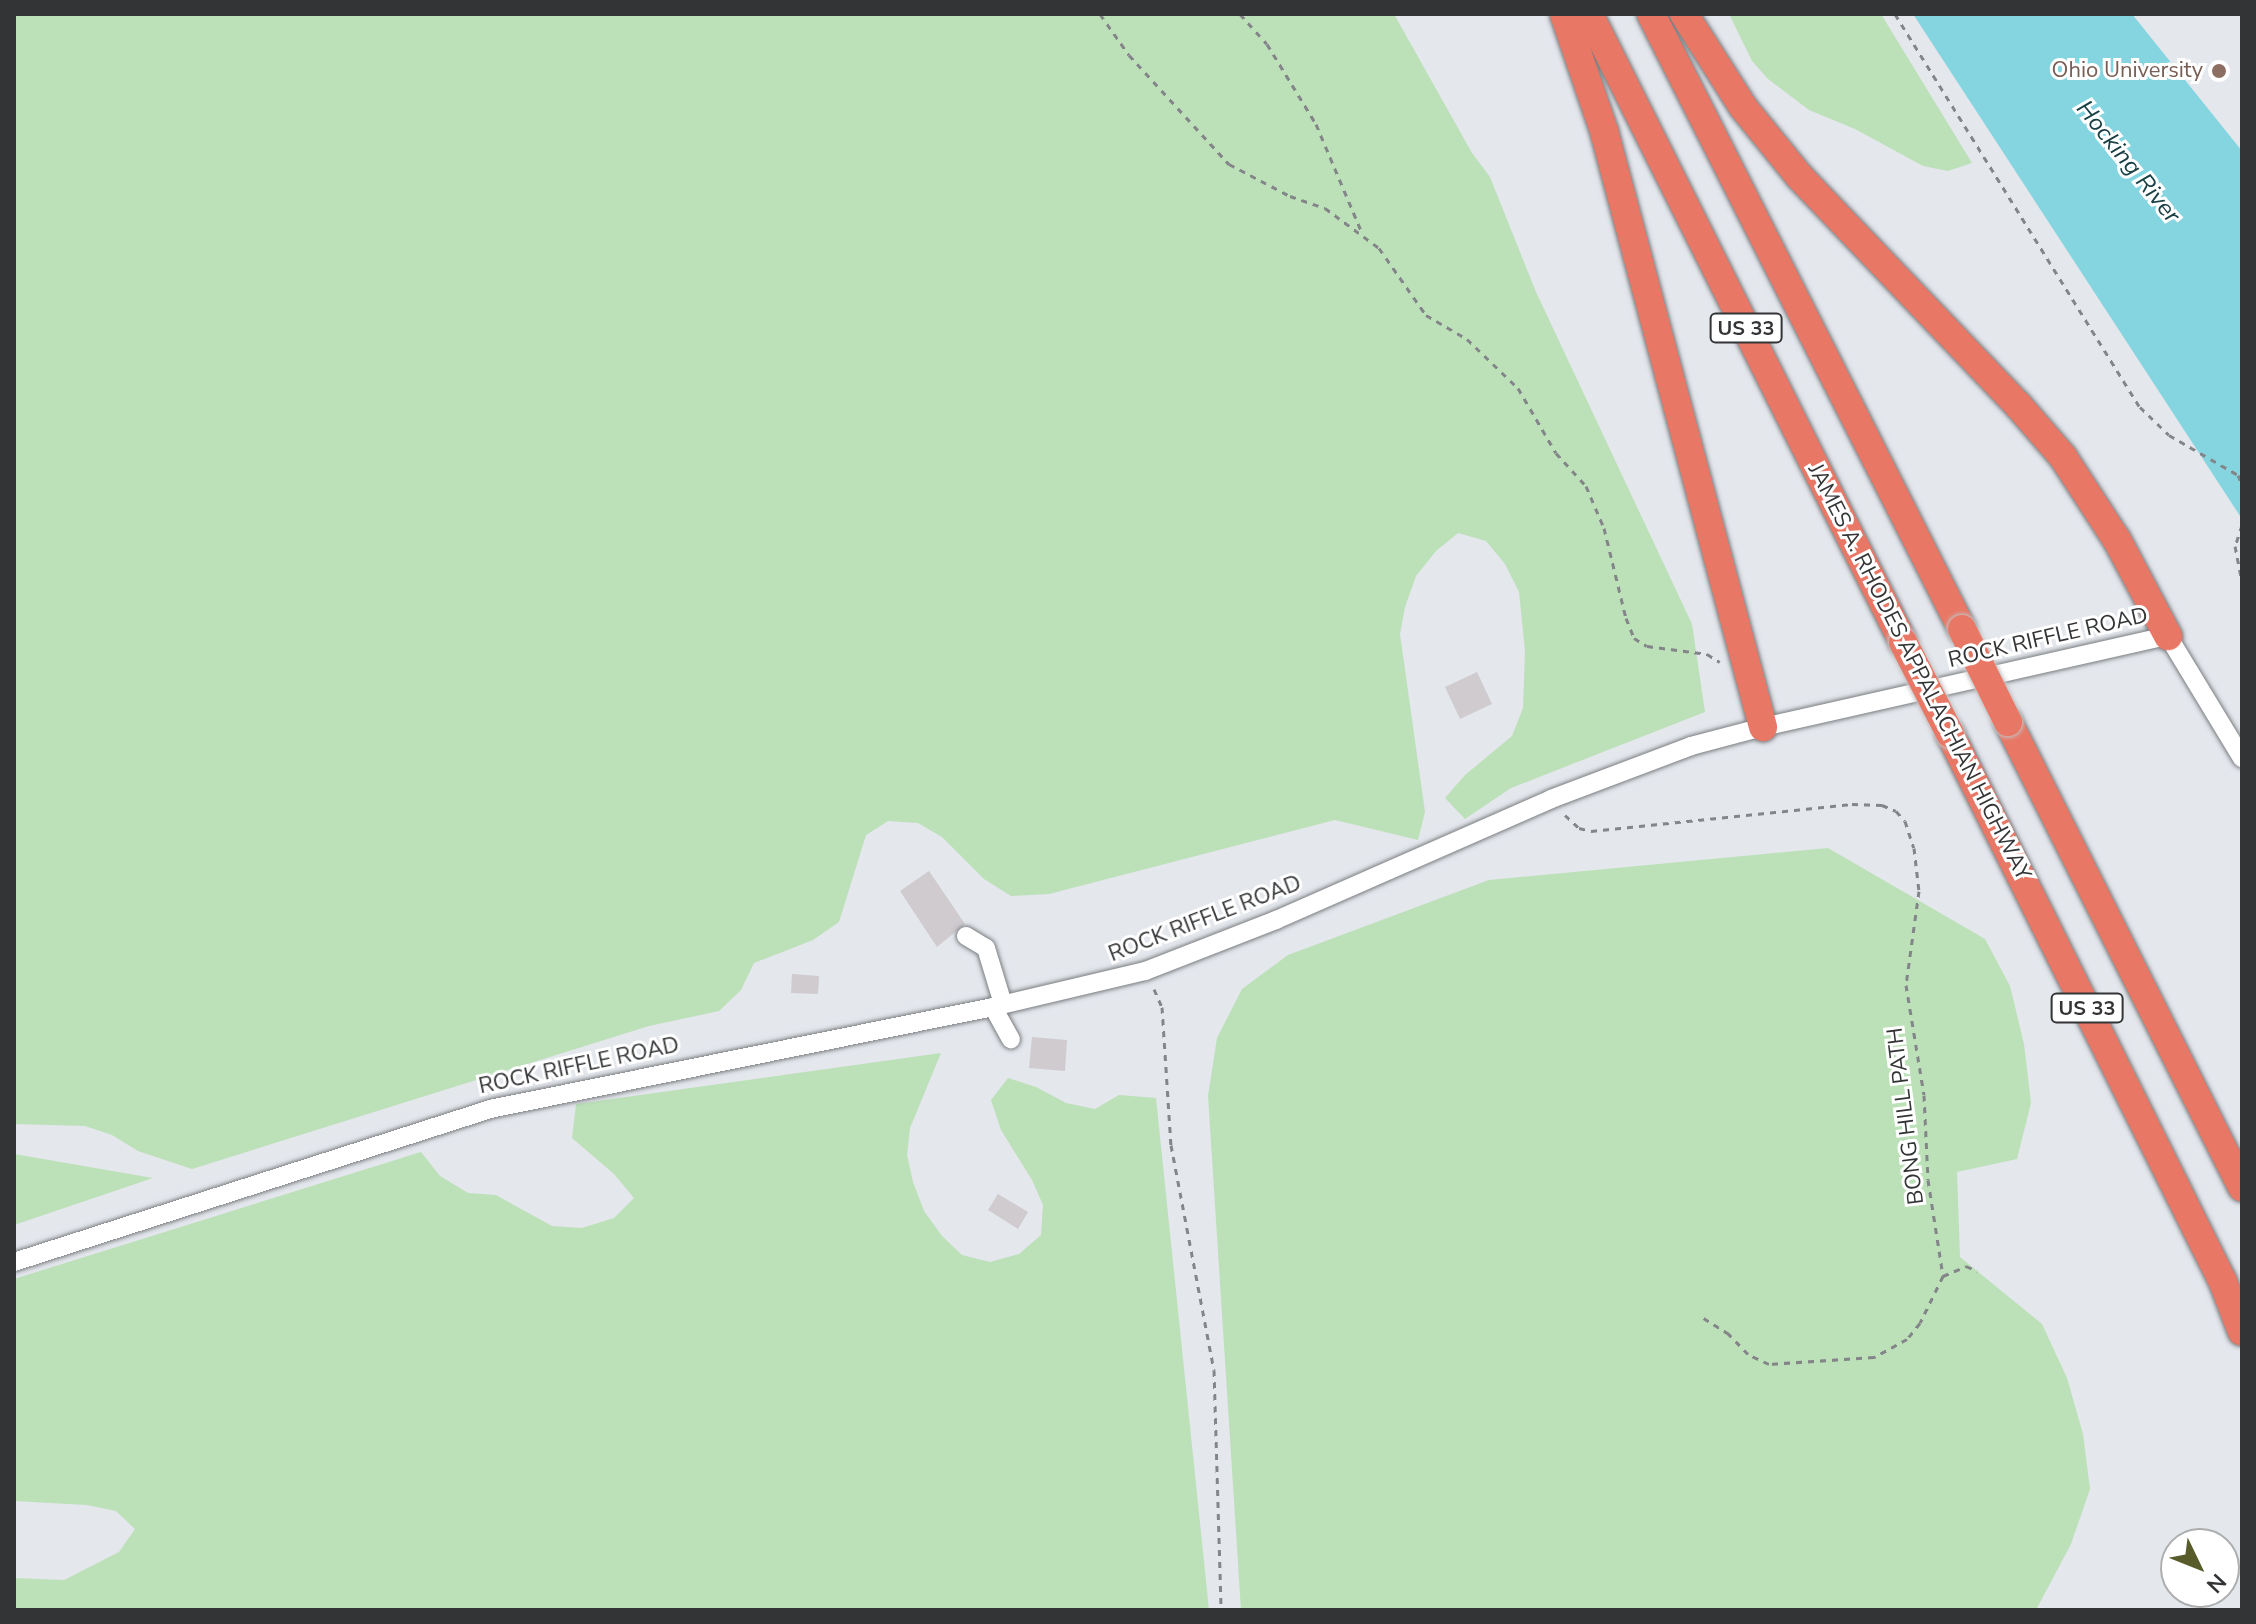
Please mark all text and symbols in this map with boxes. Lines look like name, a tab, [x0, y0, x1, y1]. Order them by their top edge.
place label: Ohio University	[2052, 58, 2203, 84]
marker: Ohio University	[2210, 62, 2228, 80]
water label: Hocking River	[2070, 95, 2186, 229]
road number: US 33	[1708, 312, 1784, 344]
street label: JAMES A. RHODES APPALACHIAN HIGHWAY	[1802, 459, 2036, 885]
street label: ROCK RIFFLE ROAD	[1946, 602, 2150, 674]
street label: ROCK RIFFLE ROAD	[1105, 870, 1305, 968]
road number: US 33	[2049, 992, 2125, 1024]
street label: BONG HILL PATH	[1882, 1026, 1930, 1206]
street label: ROCK RIFFLE ROAD	[476, 1032, 682, 1100]
north arrow	[2160, 1528, 2240, 1608]
text: N	[2200, 1567, 2233, 1599]

